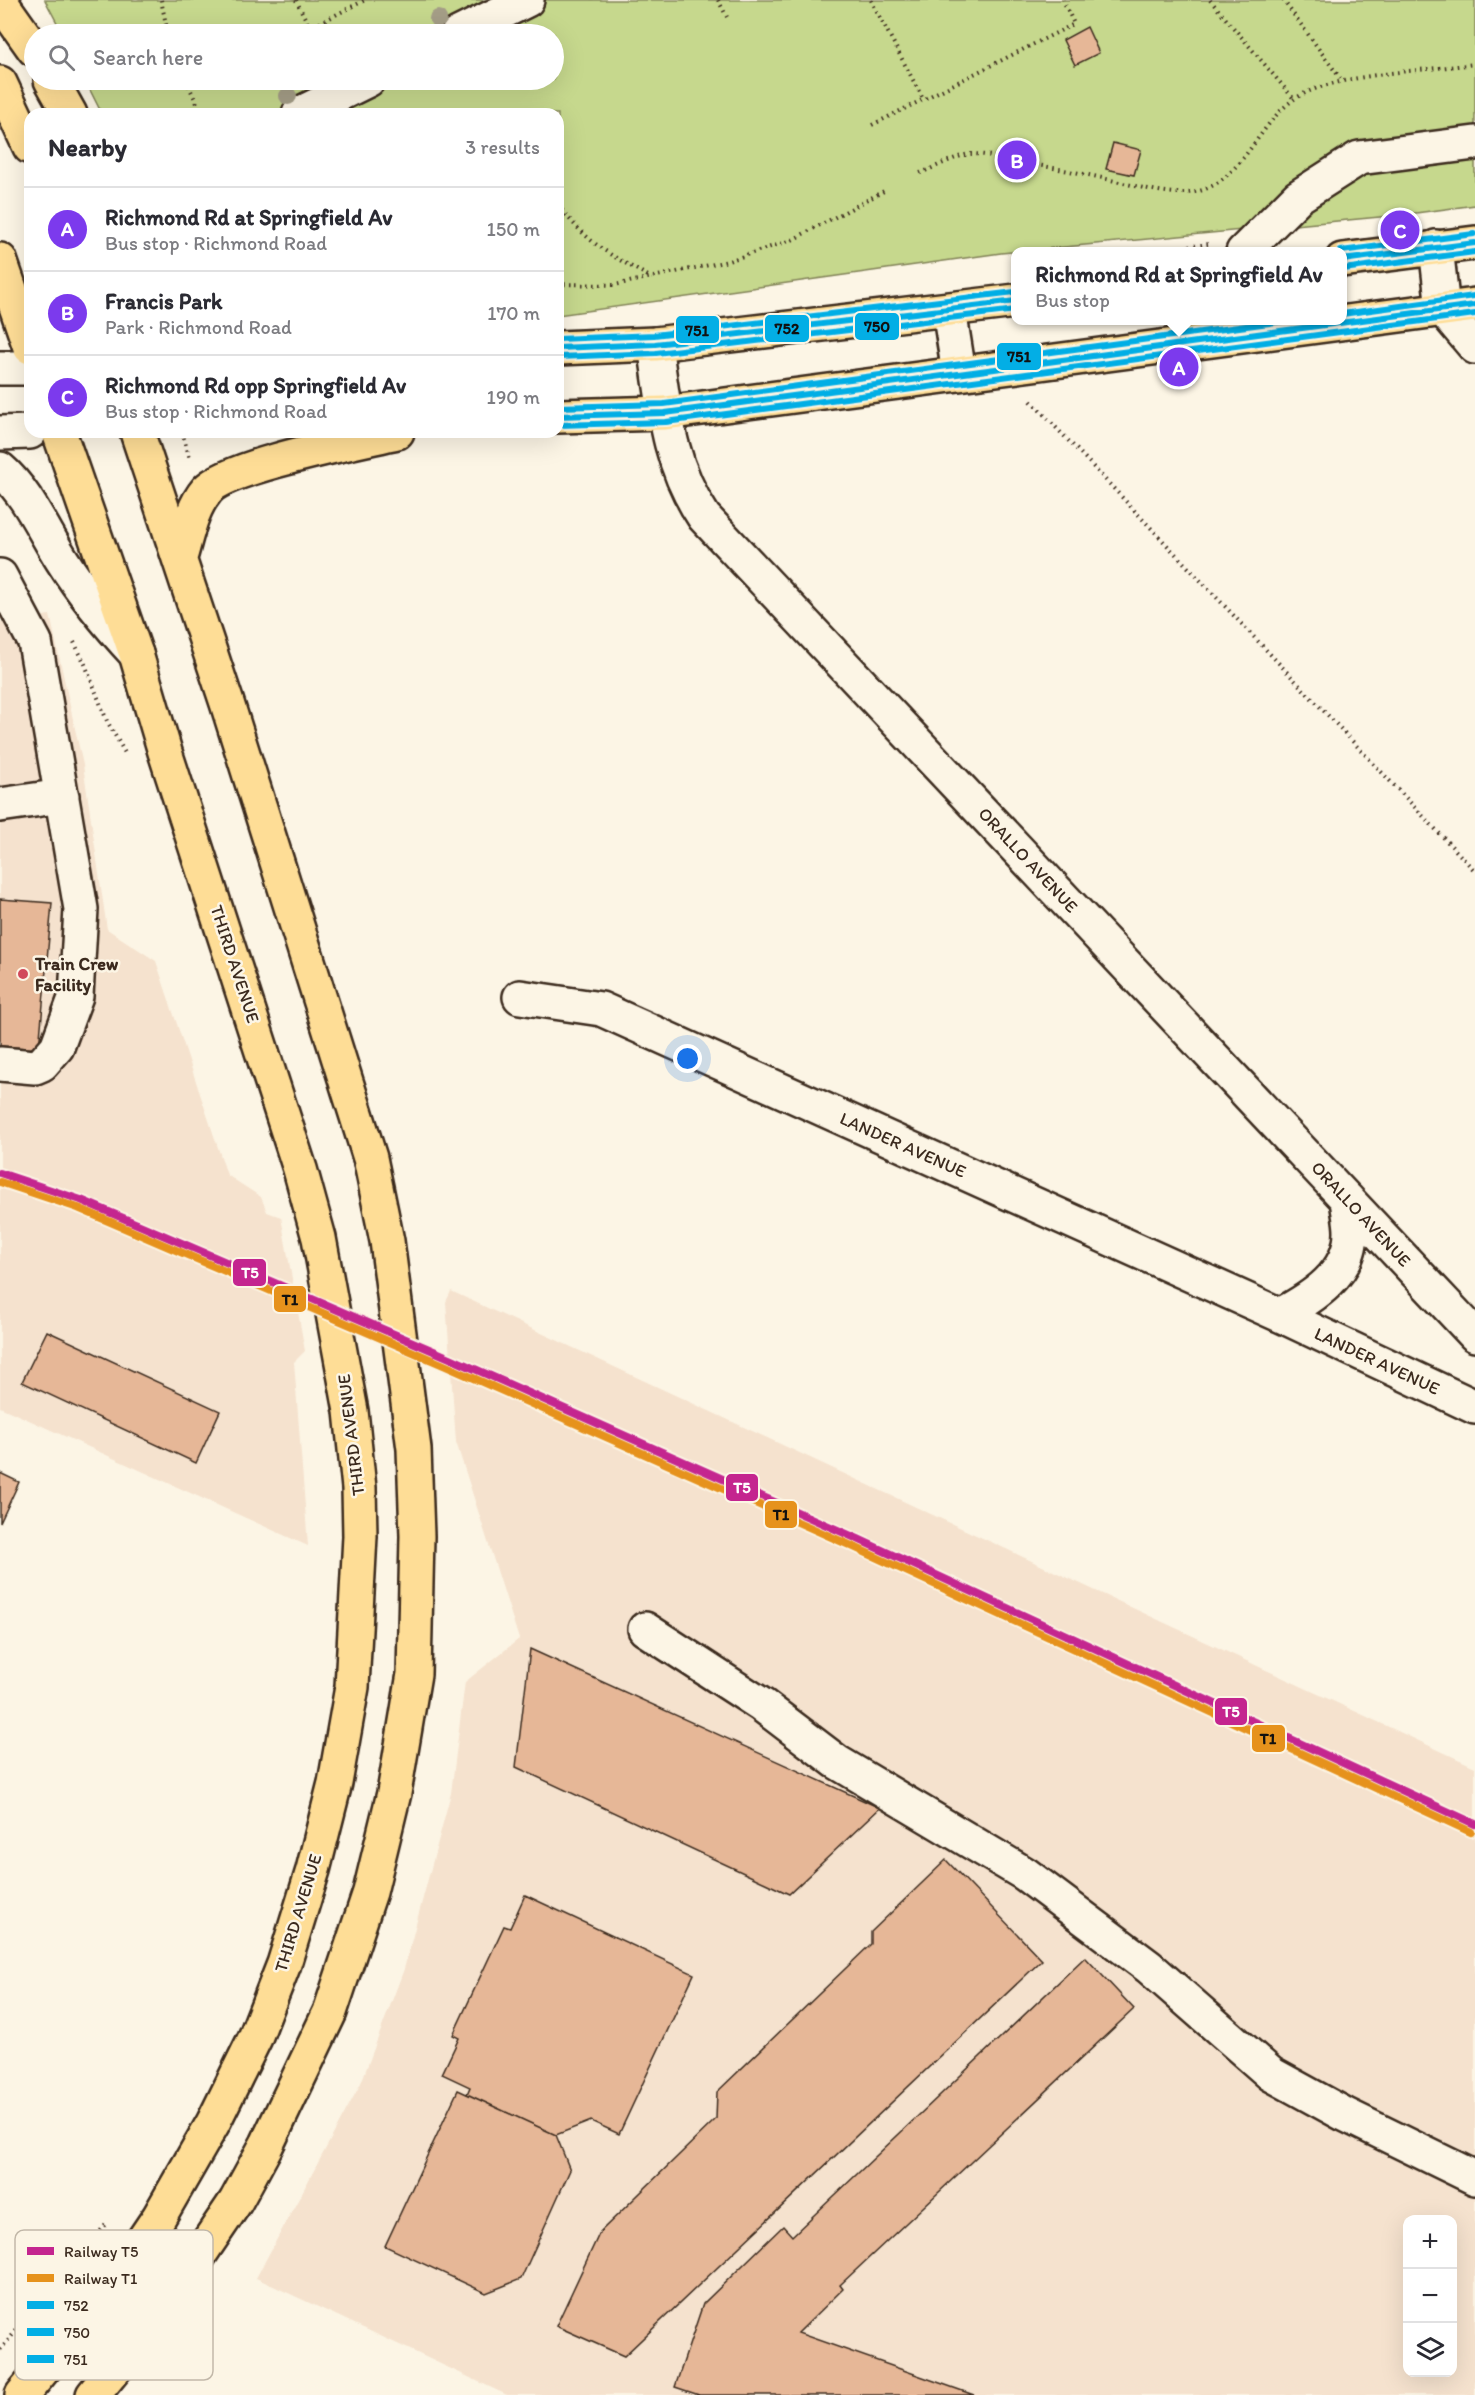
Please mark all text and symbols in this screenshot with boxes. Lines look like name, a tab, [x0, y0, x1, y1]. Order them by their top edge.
search box	[24, 24, 564, 90]
icon: search	[45, 41, 78, 74]
text: Search here	[93, 44, 203, 71]
text: Nearby	[48, 131, 127, 163]
text: 3 results	[465, 135, 540, 159]
pin: B	[998, 138, 1036, 182]
text: Richmond Rd at Springfield Av	[105, 204, 392, 231]
pin: C	[1380, 208, 1420, 252]
text: A	[61, 217, 74, 241]
text: 150 m	[487, 217, 540, 241]
text: Bus stop · Richmond Road	[105, 231, 327, 255]
popup	[1011, 247, 1347, 325]
text: Richmond Rd at Springfield Av	[1035, 261, 1323, 288]
text: Francis Park	[105, 288, 222, 315]
text: Bus stop	[1035, 288, 1110, 312]
text: B	[61, 301, 74, 325]
text: 170 m	[487, 301, 540, 325]
line badge: 750	[854, 312, 900, 341]
line badge: 752	[764, 314, 810, 343]
text: Park · Richmond Road	[105, 315, 292, 339]
line badge: 751	[675, 315, 720, 344]
text: 750	[863, 317, 890, 336]
text: 752	[774, 319, 800, 338]
text: 751	[684, 321, 709, 340]
line badge: 751	[996, 342, 1042, 371]
pin: A	[1160, 344, 1198, 389]
text: 751	[1006, 347, 1031, 366]
text: Richmond Rd opp Springfield Av	[105, 372, 406, 399]
text: C	[61, 385, 74, 409]
text: 190 m	[487, 385, 540, 409]
text: Bus stop · Richmond Road	[105, 399, 327, 423]
street label: ORALLO AVENUE	[973, 803, 1083, 917]
street label: THIRD AVENUE	[206, 902, 264, 1026]
place label: Train Crew Facility	[34, 953, 119, 996]
marker: Train Crew Facility	[16, 967, 30, 981]
your location	[673, 1044, 702, 1073]
street label: LANDER AVENUE	[837, 1107, 970, 1183]
street label: ORALLO AVENUE	[1306, 1157, 1416, 1271]
line badge: T5	[232, 1258, 267, 1287]
text: T5	[240, 1263, 259, 1282]
line badge: T1	[273, 1285, 307, 1313]
text: T1	[281, 1290, 299, 1309]
street label: LANDER AVENUE	[1311, 1322, 1443, 1400]
street label: THIRD AVENUE	[333, 1373, 369, 1497]
line badge: T5	[725, 1473, 759, 1502]
text: T5	[732, 1478, 751, 1497]
line badge: T1	[764, 1500, 798, 1529]
text: T1	[772, 1505, 790, 1524]
line badge: T5	[1214, 1697, 1248, 1726]
text: T5	[1221, 1702, 1240, 1721]
line badge: T1	[1251, 1724, 1286, 1753]
text: T1	[1259, 1729, 1277, 1748]
street label: THIRD AVENUE	[270, 1851, 326, 1975]
map controls	[1403, 2215, 1457, 2377]
button: +	[1403, 2215, 1457, 2269]
legend	[15, 2230, 213, 2380]
text: Railway T5	[64, 2242, 138, 2261]
text: Railway T1	[64, 2269, 138, 2288]
button: −	[1403, 2269, 1457, 2323]
text: 752	[64, 2296, 89, 2315]
text: 750	[64, 2323, 90, 2342]
button: layers	[1403, 2323, 1457, 2377]
text: 751	[64, 2350, 88, 2369]

